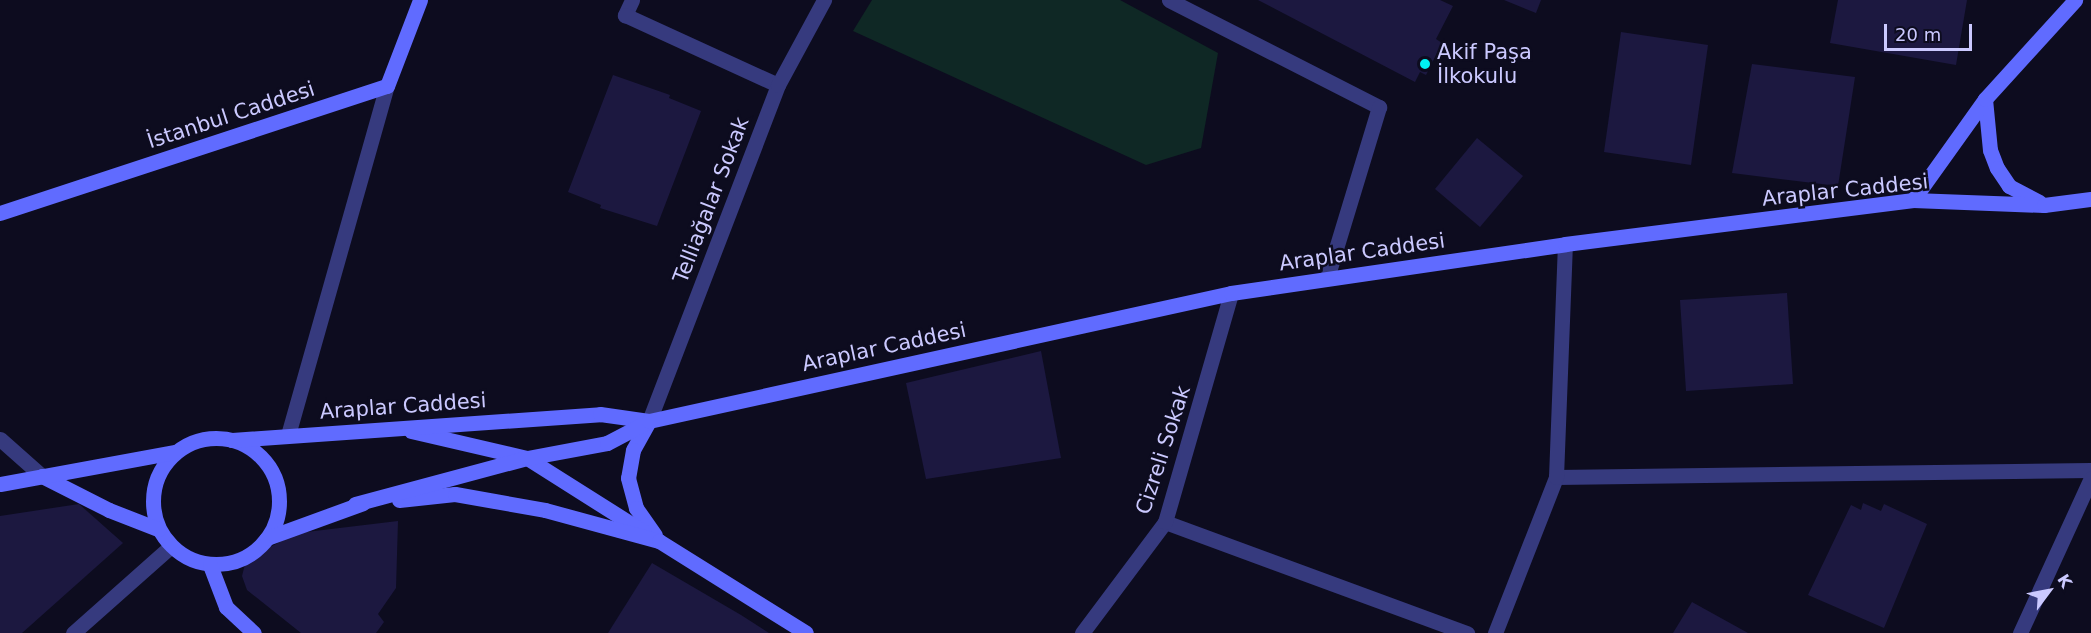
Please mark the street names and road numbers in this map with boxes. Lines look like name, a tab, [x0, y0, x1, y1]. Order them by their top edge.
street label: İstanbul Caddesi	[144, 76, 318, 154]
street label: Telliağalar Sokak	[668, 113, 754, 287]
street label: Araplar Caddesi	[1761, 169, 1929, 211]
street label: Araplar Caddesi	[1278, 228, 1446, 276]
street label: Araplar Caddesi	[800, 317, 968, 377]
street label: Cizreli Sokak	[1130, 382, 1196, 518]
street label: Araplar Caddesi	[319, 388, 487, 424]

